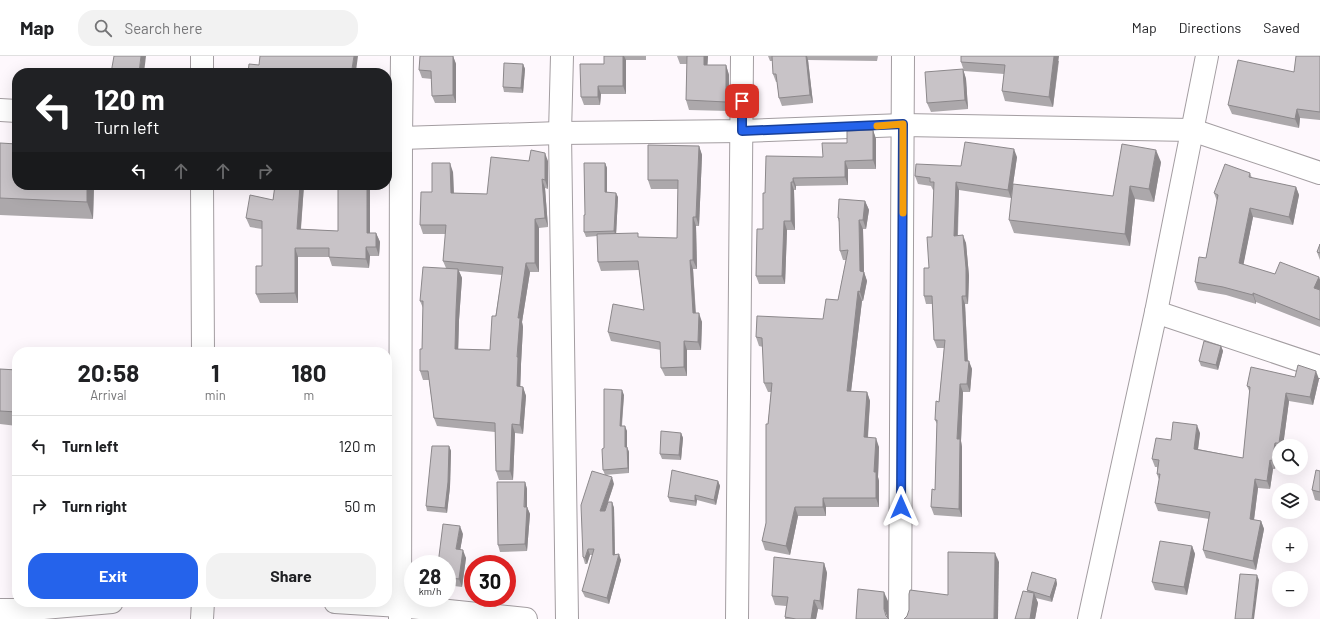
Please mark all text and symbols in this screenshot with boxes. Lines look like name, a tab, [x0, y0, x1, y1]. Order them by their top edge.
search box	[78, 10, 358, 46]
text: Map	[20, 16, 54, 39]
icon: search	[92, 17, 114, 39]
text: Search here	[124, 19, 202, 37]
text: Map	[1132, 19, 1157, 36]
text: Directions	[1179, 19, 1241, 36]
text: Saved	[1263, 19, 1300, 36]
text: 120 m	[94, 82, 165, 116]
icon: left	[28, 84, 80, 136]
pin	[725, 84, 759, 118]
icon: arrive	[731, 90, 753, 112]
text: Turn left	[94, 116, 160, 138]
icon: left	[128, 160, 150, 182]
icon: ahead	[170, 160, 192, 182]
icon: ahead	[212, 160, 234, 182]
icon: right	[254, 160, 276, 182]
text: 20:58	[77, 358, 139, 387]
text: 1	[211, 358, 220, 387]
text: 180	[291, 358, 326, 387]
text: Arrival	[90, 387, 127, 403]
text: min	[205, 387, 226, 403]
text: m	[304, 387, 314, 403]
icon: left	[28, 435, 50, 457]
text: Turn left	[62, 437, 118, 455]
text: 120 m	[339, 437, 376, 455]
map controls	[1272, 439, 1308, 607]
button: search	[1272, 439, 1308, 475]
button: layers	[1272, 483, 1308, 519]
position arrow	[880, 486, 922, 528]
icon: right	[28, 495, 50, 517]
text: Turn right	[62, 497, 127, 515]
text: 50 m	[344, 497, 376, 515]
button: +	[1272, 527, 1308, 563]
button: Exit	[28, 553, 198, 599]
button: Share	[206, 553, 376, 599]
speed limit sign: 30	[464, 555, 516, 607]
text: 28	[419, 564, 441, 588]
button: −	[1272, 571, 1308, 607]
text: km/h	[419, 585, 441, 597]

